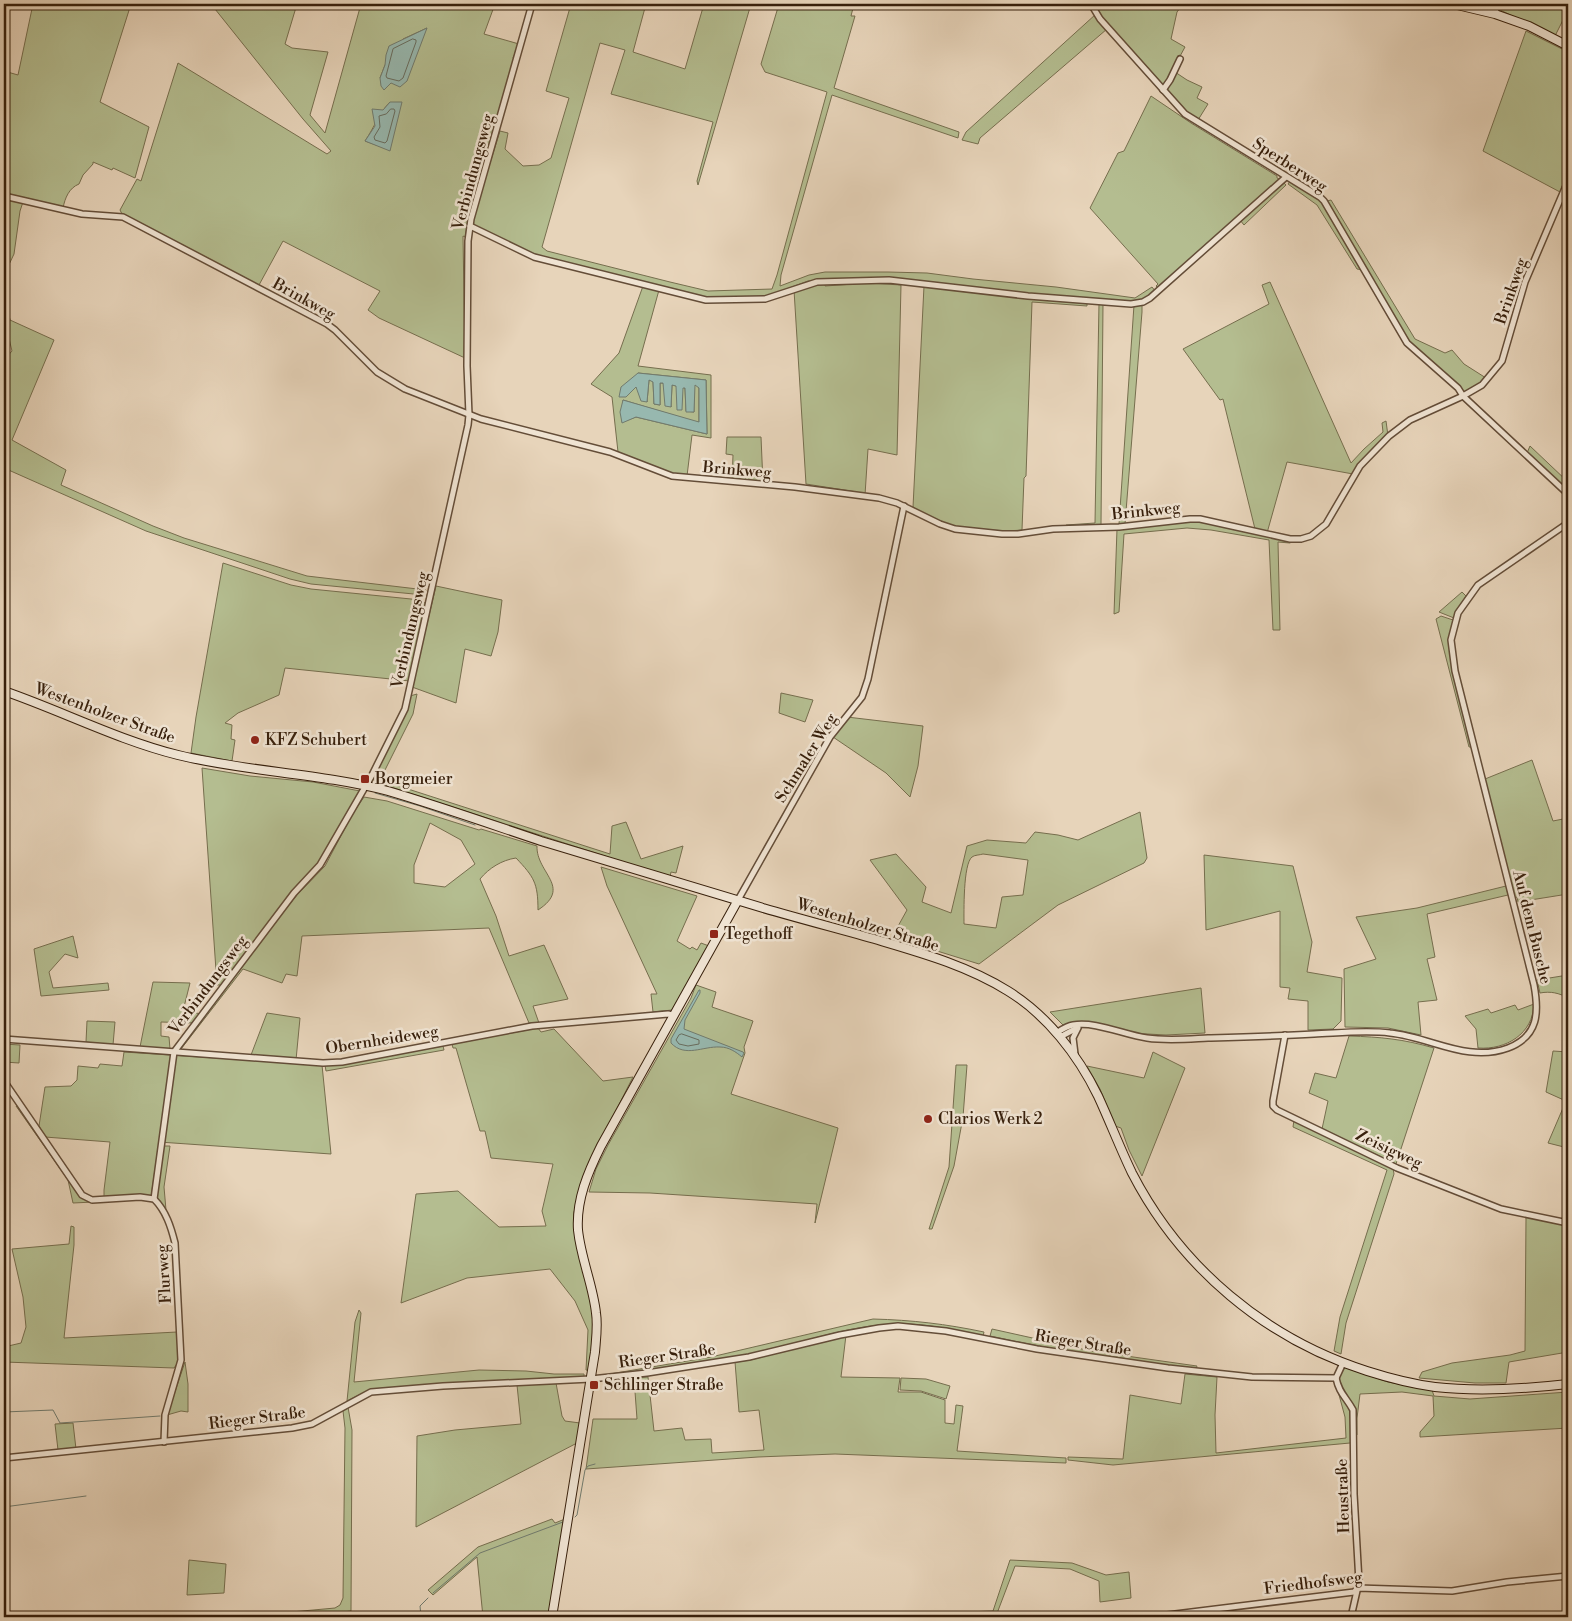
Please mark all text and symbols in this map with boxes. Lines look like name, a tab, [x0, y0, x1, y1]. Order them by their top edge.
street label: Verbindungsweg	[448, 111, 498, 233]
street label: Sperberweg	[1249, 133, 1332, 197]
street label: Brinkweg	[1490, 254, 1532, 328]
street label: Brinkweg	[268, 273, 340, 325]
street label: Brinkweg	[701, 457, 773, 483]
street label: Brinkweg	[1110, 497, 1182, 525]
street label: Verbindungsweg	[387, 569, 433, 691]
street label: Westenholzer Straße	[31, 678, 178, 748]
street label: Schmaler Weg	[771, 709, 842, 806]
place label: KFZ Schubert	[265, 730, 367, 750]
marker: KFZ Schubert	[249, 734, 261, 746]
place label: Borgmeier	[374, 769, 453, 789]
marker: Borgmeier	[359, 773, 371, 785]
street label: Auf dem Busche	[1508, 867, 1556, 986]
street label: Westenholzer Straße	[793, 894, 942, 956]
place label: Tegethoff	[724, 924, 793, 944]
marker: Tegethoff	[708, 928, 720, 940]
street label: Verbindungsweg	[163, 931, 252, 1040]
street label: Obernheideweg	[324, 1021, 440, 1059]
place label: Clarios Werk 2	[938, 1109, 1043, 1129]
marker: Clarios Werk 2	[922, 1113, 934, 1125]
street label: Zeisigweg	[1352, 1125, 1426, 1173]
street label: Flurweg	[152, 1243, 176, 1304]
street label: Rieger Straße	[1033, 1325, 1133, 1361]
street label: Rieger Straße	[617, 1339, 717, 1373]
place label: Schlinger Straße	[604, 1375, 723, 1395]
marker: Schlinger Straße	[588, 1379, 600, 1391]
street label: Rieger Straße	[207, 1402, 307, 1434]
street label: Heustraße	[1332, 1458, 1354, 1534]
street label: Friedhofsweg	[1263, 1567, 1364, 1599]

